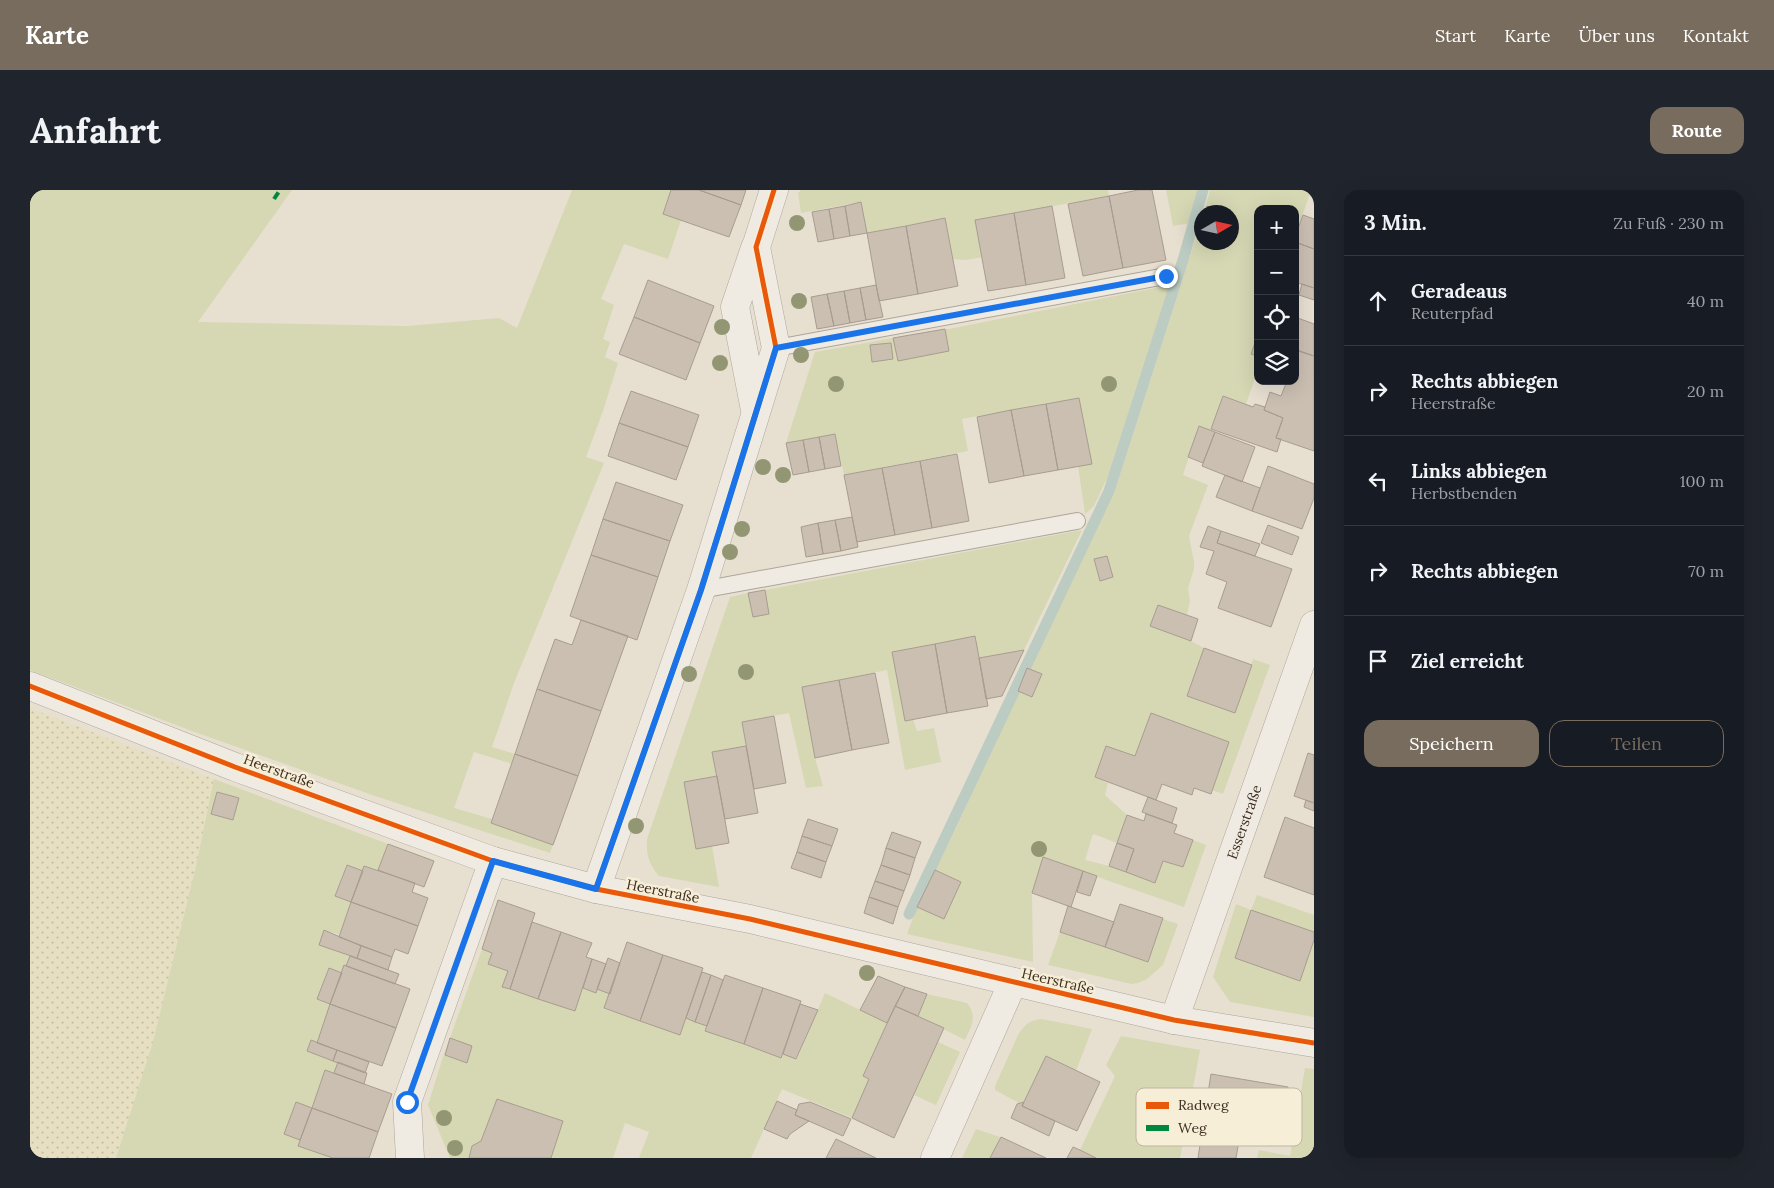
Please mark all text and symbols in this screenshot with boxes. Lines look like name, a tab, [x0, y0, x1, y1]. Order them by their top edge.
text: Karte	[25, 20, 89, 51]
text: Start	[1435, 24, 1476, 47]
text: Karte	[1504, 24, 1550, 47]
text: Über uns	[1578, 24, 1655, 47]
text: Kontakt	[1683, 24, 1749, 47]
button: Route	[1650, 107, 1744, 154]
text: Anfahrt	[30, 108, 161, 153]
north arrow	[1194, 205, 1239, 250]
map controls	[1254, 205, 1299, 385]
button: +	[1254, 205, 1299, 250]
text: 3 Min.	[1364, 209, 1427, 236]
text: Zu Fuß · 230 m	[1613, 213, 1724, 233]
button: −	[1254, 250, 1299, 295]
route end	[1155, 265, 1178, 288]
text: Geradeaus	[1411, 279, 1507, 303]
icon: ahead	[1364, 287, 1392, 315]
text: 40 m	[1687, 291, 1724, 311]
button: locate	[1254, 295, 1299, 340]
text: Reuterpfad	[1411, 303, 1494, 323]
button: layers	[1254, 340, 1299, 385]
text: Rechts abbiegen	[1411, 369, 1558, 393]
icon: right	[1364, 377, 1392, 405]
text: 20 m	[1687, 381, 1724, 401]
text: Heerstraße	[1411, 393, 1496, 413]
text: Links abbiegen	[1411, 459, 1547, 483]
icon: left	[1364, 467, 1392, 495]
text: 100 m	[1680, 471, 1724, 491]
text: Herbstbenden	[1411, 483, 1517, 503]
icon: right	[1364, 557, 1392, 585]
text: Rechts abbiegen	[1411, 559, 1558, 583]
text: 70 m	[1688, 561, 1724, 581]
icon: arrive	[1364, 647, 1392, 675]
text: Ziel erreicht	[1411, 649, 1524, 673]
button: Speichern	[1364, 720, 1539, 767]
button: Teilen	[1549, 720, 1724, 767]
street label: Heerstraße	[241, 750, 317, 792]
street label: Esserstraße	[1223, 782, 1266, 862]
street label: Heerstraße	[625, 875, 701, 907]
street label: Heerstraße	[1020, 964, 1096, 998]
legend	[1136, 1088, 1302, 1146]
route start	[396, 1091, 419, 1114]
text: Radweg	[1178, 1096, 1229, 1114]
text: Weg	[1178, 1119, 1207, 1137]

